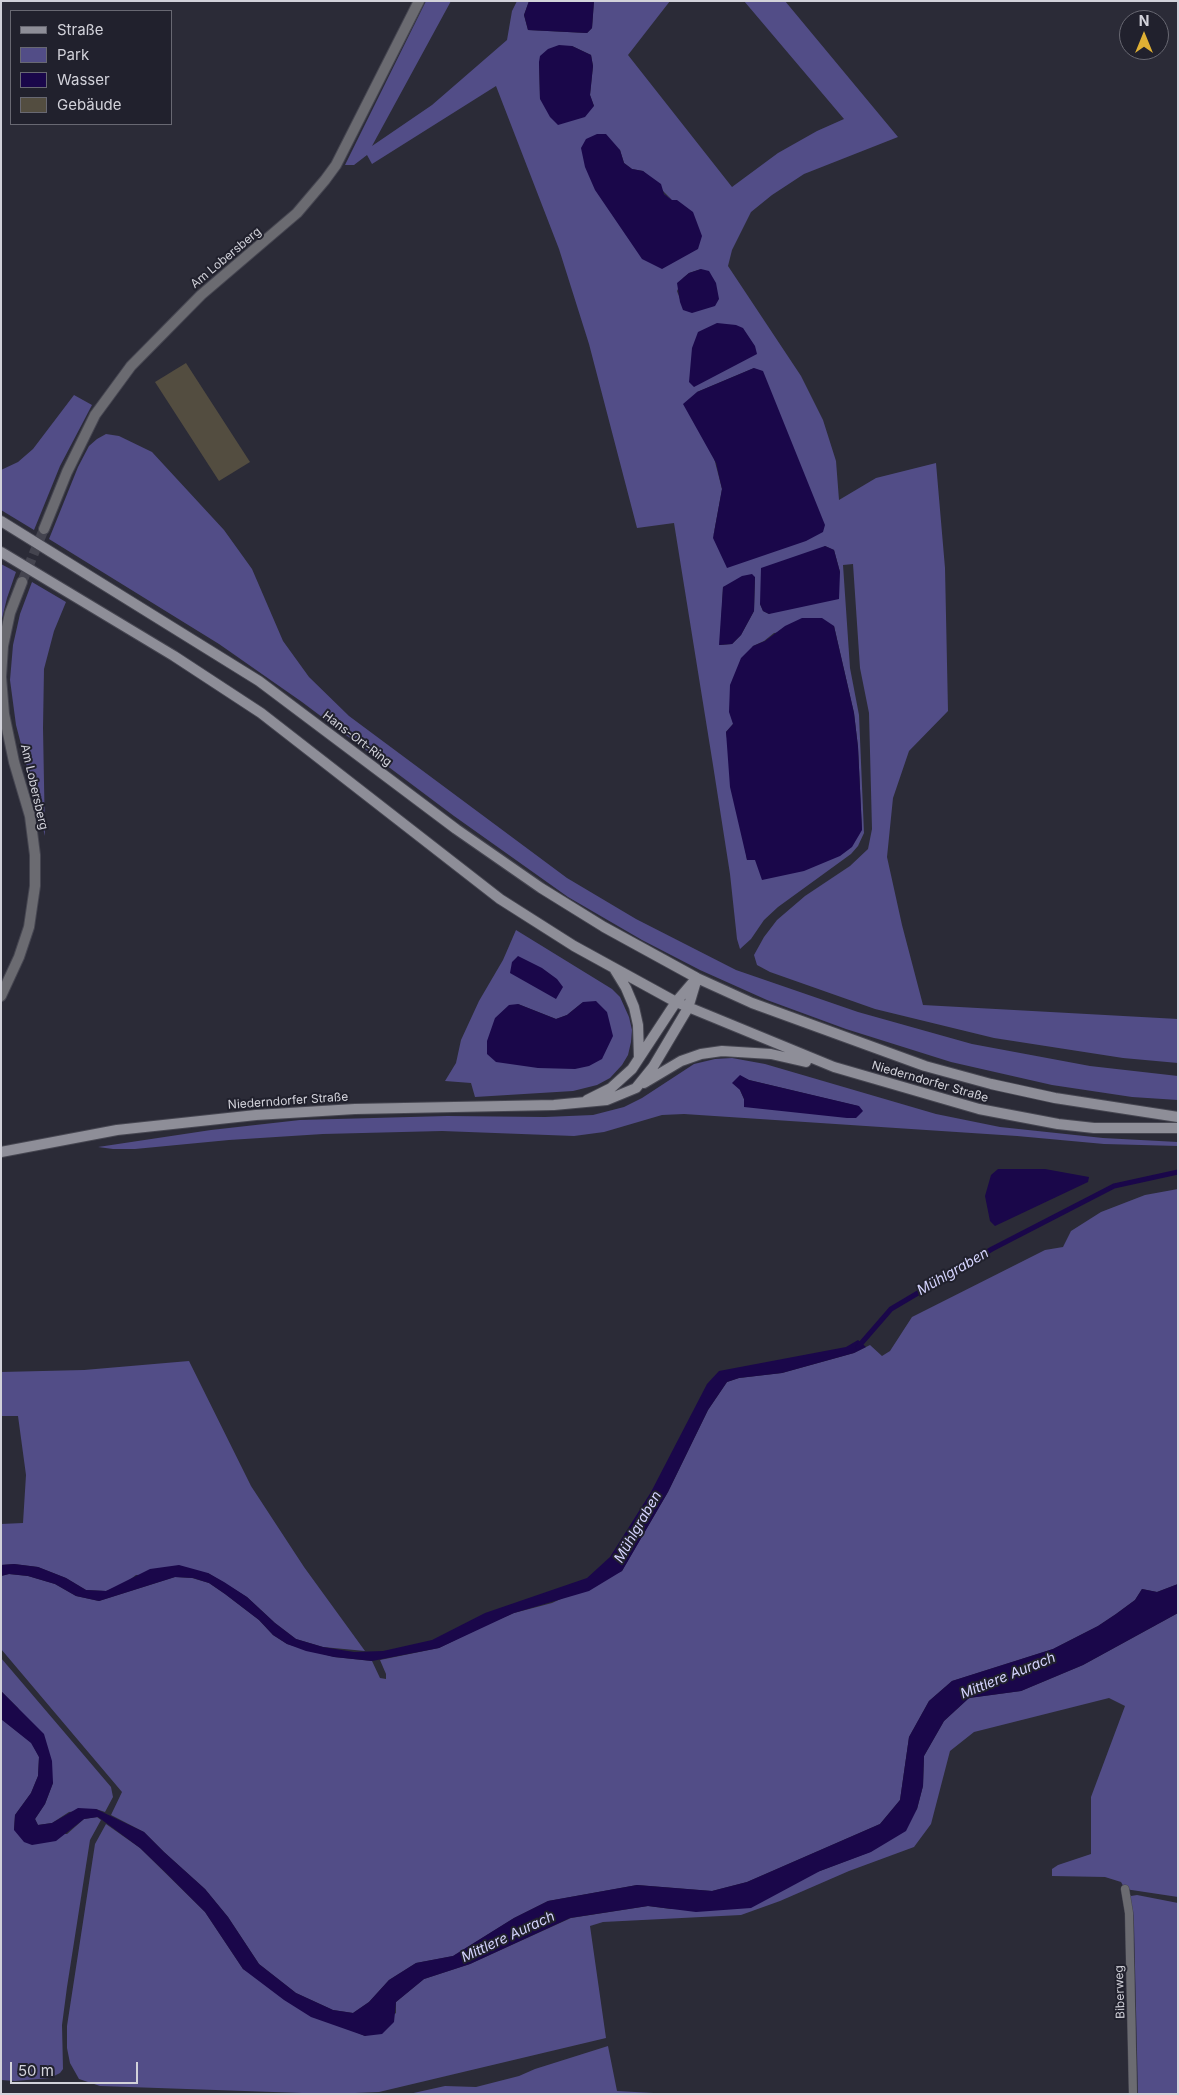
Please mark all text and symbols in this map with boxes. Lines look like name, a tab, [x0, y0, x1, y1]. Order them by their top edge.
legend	[10, 10, 172, 125]
north arrow	[1119, 10, 1169, 60]
text: N	[1139, 12, 1149, 29]
text: Straße	[57, 20, 104, 39]
text: Park	[57, 45, 89, 64]
text: Wasser	[57, 70, 110, 89]
text: Gebäude	[57, 95, 122, 114]
street label: Am Lobersberg	[188, 224, 264, 292]
street label: Hans-Ort-Ring	[320, 708, 394, 770]
street label: Am Lobersberg	[17, 743, 51, 831]
street label: Niederndorfer Straße	[870, 1058, 990, 1106]
street label: Niederndorfer Straße	[227, 1090, 349, 1112]
water label: Mühlgraben	[914, 1245, 992, 1299]
water label: Mühlgraben	[611, 1488, 665, 1566]
water label: Mittlere Aurach	[958, 1649, 1058, 1703]
water label: Mittlere Aurach	[459, 1908, 557, 1966]
street label: Biberweg	[1112, 1965, 1128, 2019]
scale bar	[12, 2052, 140, 2084]
text: 50 m	[18, 2061, 54, 2080]

